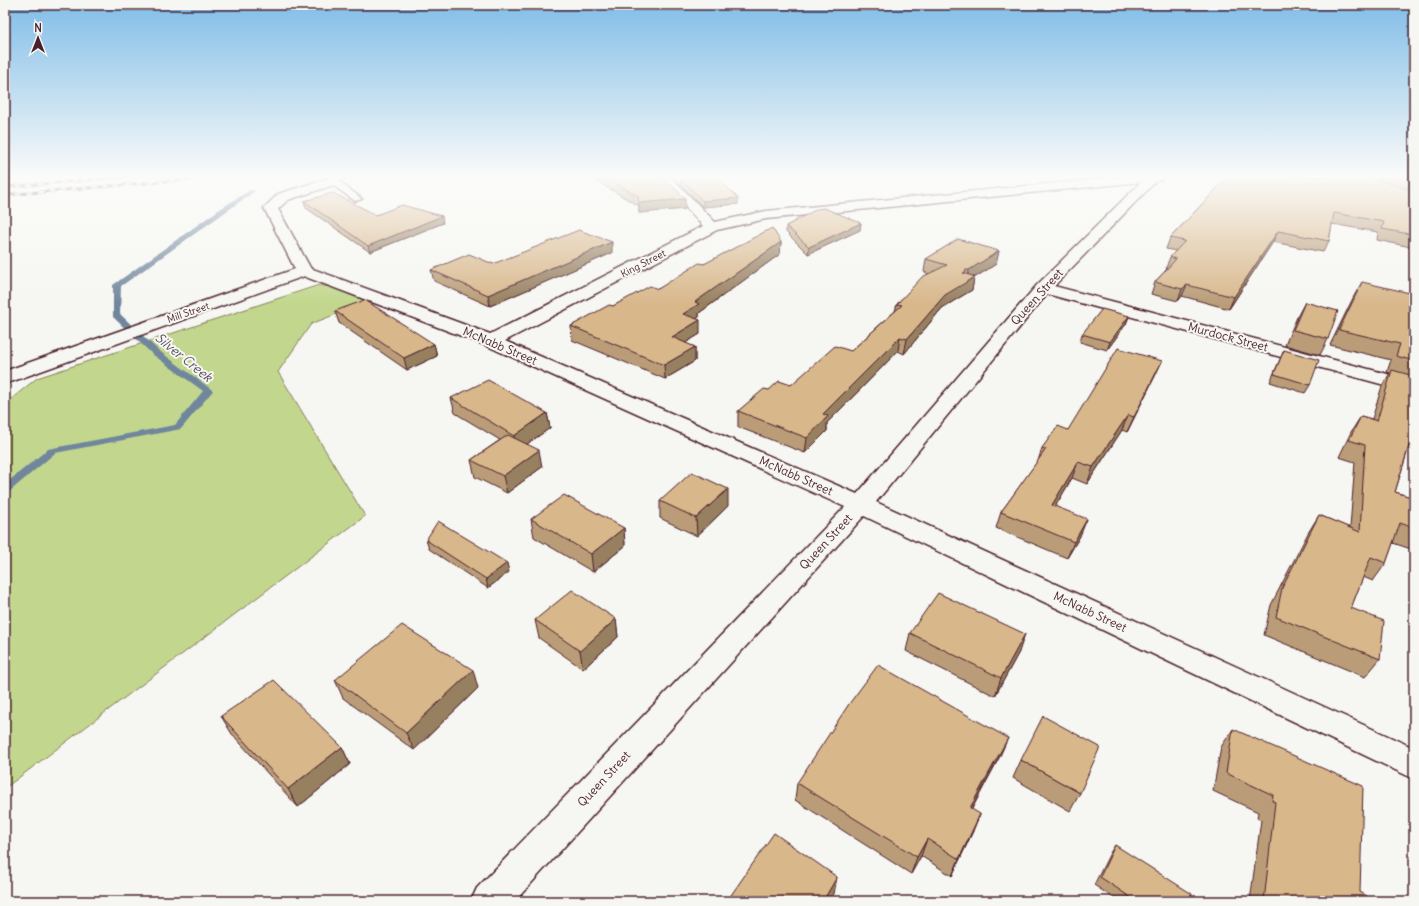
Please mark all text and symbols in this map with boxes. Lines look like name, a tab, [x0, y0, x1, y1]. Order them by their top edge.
north arrow	[18, 18, 58, 58]
text: N	[34, 21, 42, 35]
street label: King Street	[619, 246, 668, 280]
street label: Queen Street	[1007, 265, 1066, 328]
street label: Mill Street	[165, 299, 212, 326]
street label: Murdock Street	[1186, 319, 1270, 354]
street label: McNabb Street	[461, 323, 539, 368]
water label: Silver Creek	[152, 329, 217, 387]
street label: McNabb Street	[757, 453, 835, 498]
street label: Queen Street	[796, 511, 855, 573]
street label: McNabb Street	[1051, 588, 1129, 635]
street label: Queen Street	[574, 748, 633, 810]

